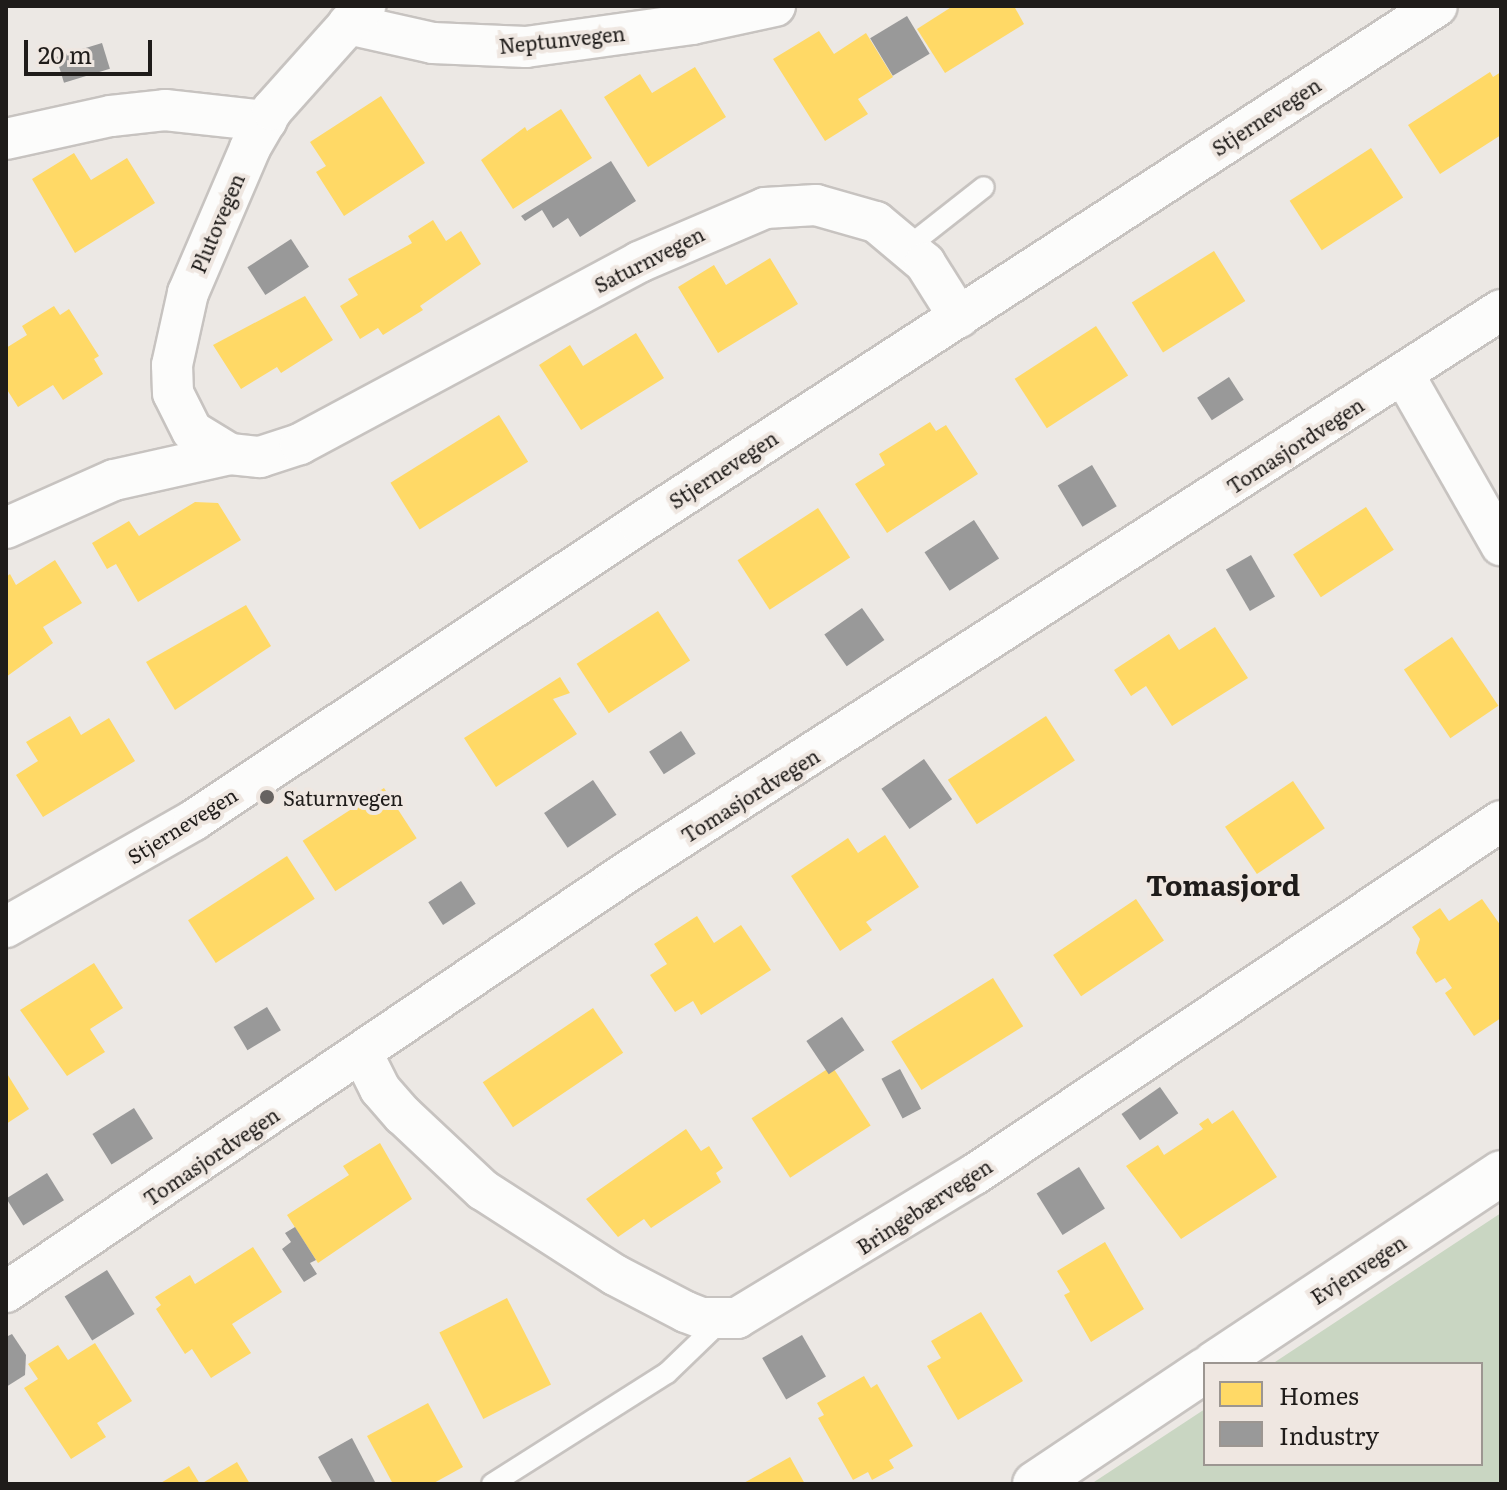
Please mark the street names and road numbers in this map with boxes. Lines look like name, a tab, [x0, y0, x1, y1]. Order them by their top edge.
street label: Neptunvegen	[498, 20, 626, 58]
street label: Stjernevegen	[1207, 72, 1325, 160]
street label: Plutovegen	[185, 170, 249, 276]
street label: Saturnvegen	[590, 221, 708, 297]
street label: Tomasjordvegen	[1222, 392, 1368, 498]
street label: Stjernevegen	[664, 425, 782, 513]
street label: Tomasjordvegen	[677, 743, 823, 847]
street label: Stjernevegen	[123, 782, 241, 868]
street label: Tomasjordvegen	[139, 1102, 283, 1210]
street label: Bringebærvegen	[852, 1153, 996, 1259]
street label: Evjenvegen	[1306, 1229, 1410, 1309]

